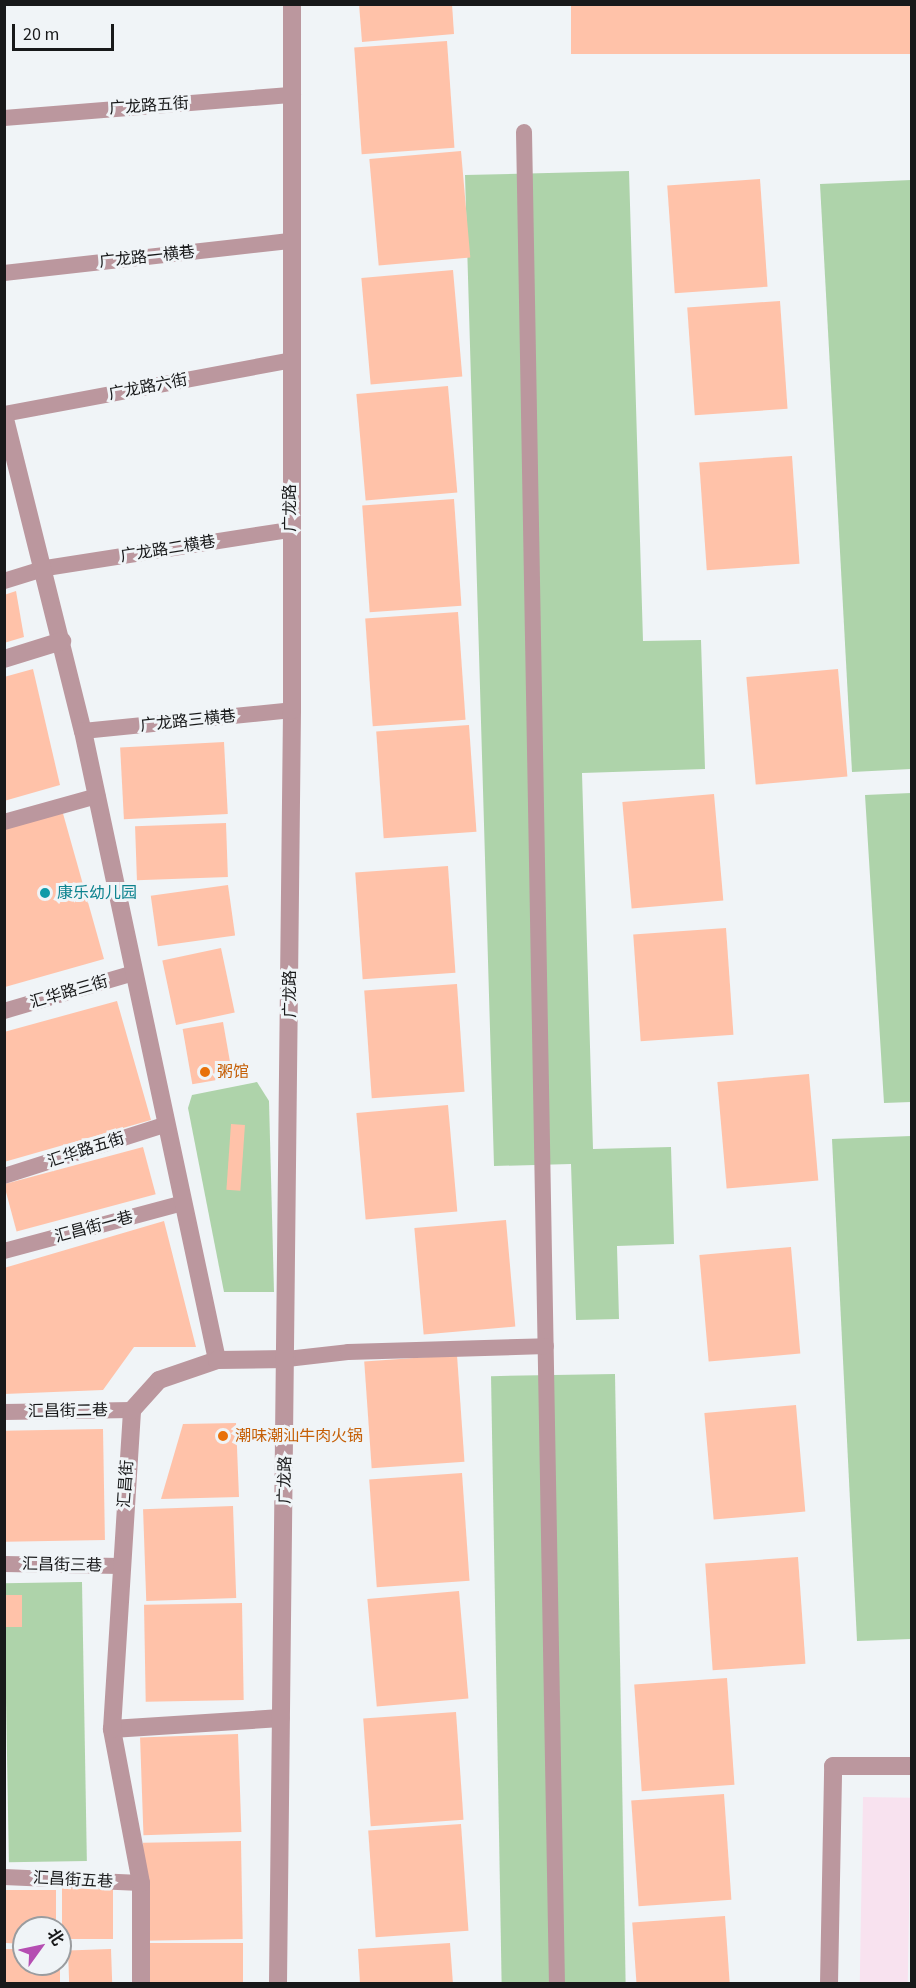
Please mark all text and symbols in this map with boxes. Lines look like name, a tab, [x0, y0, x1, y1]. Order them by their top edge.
scale bar	[15, 12, 117, 50]
text: 20 m	[23, 22, 59, 47]
street label: 广龙路五街	[108, 94, 190, 118]
street label: 广龙路一横巷	[98, 242, 196, 272]
street label: 广龙路六街	[107, 370, 189, 404]
street label: 广龙路	[280, 484, 300, 532]
street label: 广龙路二横巷	[119, 532, 217, 566]
street label: 广龙路三横巷	[139, 706, 237, 736]
place label: 康乐幼儿园	[57, 883, 137, 903]
marker: 康乐幼儿园	[38, 886, 52, 900]
street label: 广龙路	[280, 970, 300, 1018]
street label: 汇华路三街	[28, 972, 110, 1012]
place label: 粥馆	[217, 1062, 249, 1082]
marker: 粥馆	[198, 1065, 212, 1079]
street label: 汇华路五街	[45, 1129, 127, 1171]
street label: 汇昌街一巷	[53, 1207, 135, 1247]
street label: 汇昌街二巷	[28, 1401, 108, 1421]
place label: 潮味潮汕牛肉火锅	[235, 1426, 363, 1446]
marker: 潮味潮汕牛肉火锅	[216, 1429, 230, 1443]
street label: 广龙路	[275, 1456, 295, 1504]
street label: 汇昌街	[115, 1459, 137, 1509]
street label: 汇昌街三巷	[22, 1555, 102, 1575]
street label: 汇昌街五巷	[33, 1868, 113, 1892]
north arrow	[12, 1916, 72, 1976]
text: 北	[42, 1925, 69, 1950]

